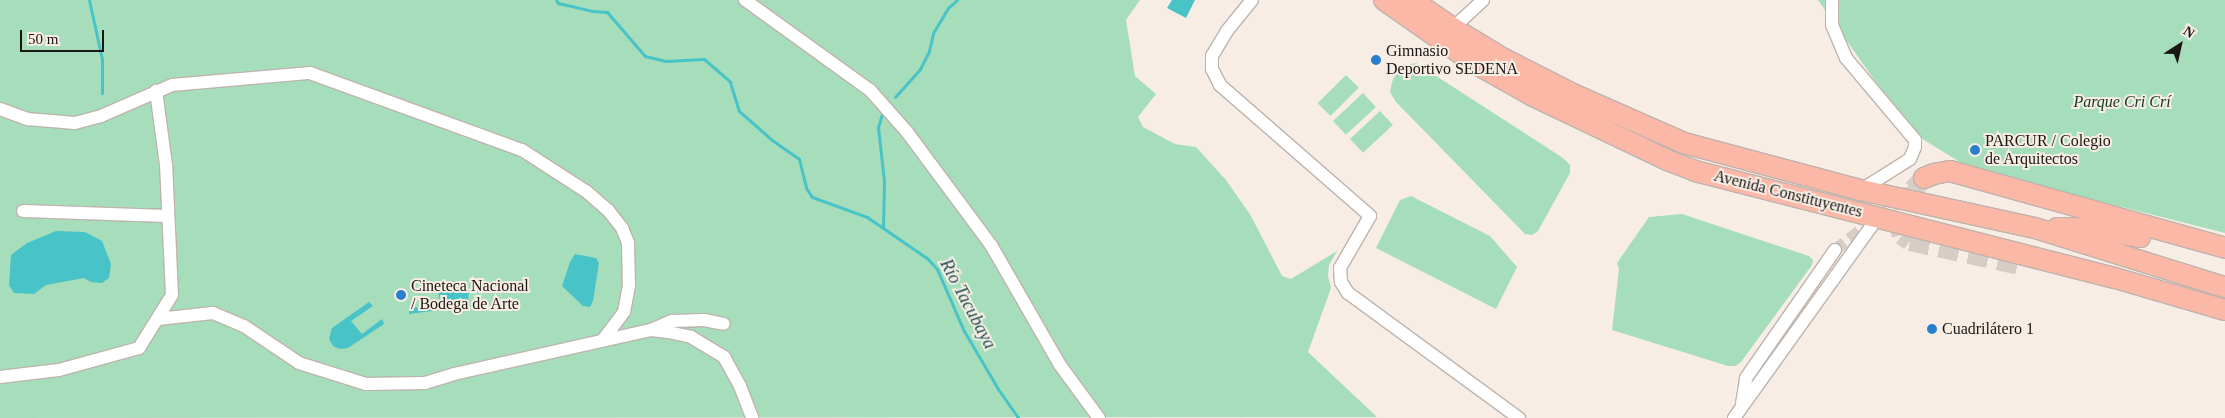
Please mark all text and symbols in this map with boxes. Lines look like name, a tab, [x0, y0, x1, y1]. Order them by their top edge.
scale bar	[22, 20, 106, 52]
north arrow	[2155, 20, 2205, 70]
text: N	[2180, 23, 2197, 41]
text: 50 m	[28, 31, 58, 47]
place label: Gimnasio Deportivo SEDENA	[1386, 41, 1518, 79]
marker: Gimnasio Deportivo SEDENA	[1370, 54, 1382, 66]
park label: Parque Cri Crí	[2073, 92, 2171, 112]
place label: PARCUR / Colegio de Arquitectos	[1985, 131, 2111, 169]
marker: PARCUR / Colegio de Arquitectos	[1969, 144, 1981, 156]
street label: Avenida Constituyentes	[1712, 166, 1864, 222]
water label: Río Tacubaya	[935, 255, 1001, 353]
place label: Cineteca Nacional / Bodega de Arte	[411, 276, 529, 314]
marker: Cineteca Nacional / Bodega de Arte	[395, 289, 407, 301]
place label: Cuadrilátero 1	[1942, 319, 2034, 339]
marker: Cuadrilátero 1	[1926, 323, 1938, 335]

